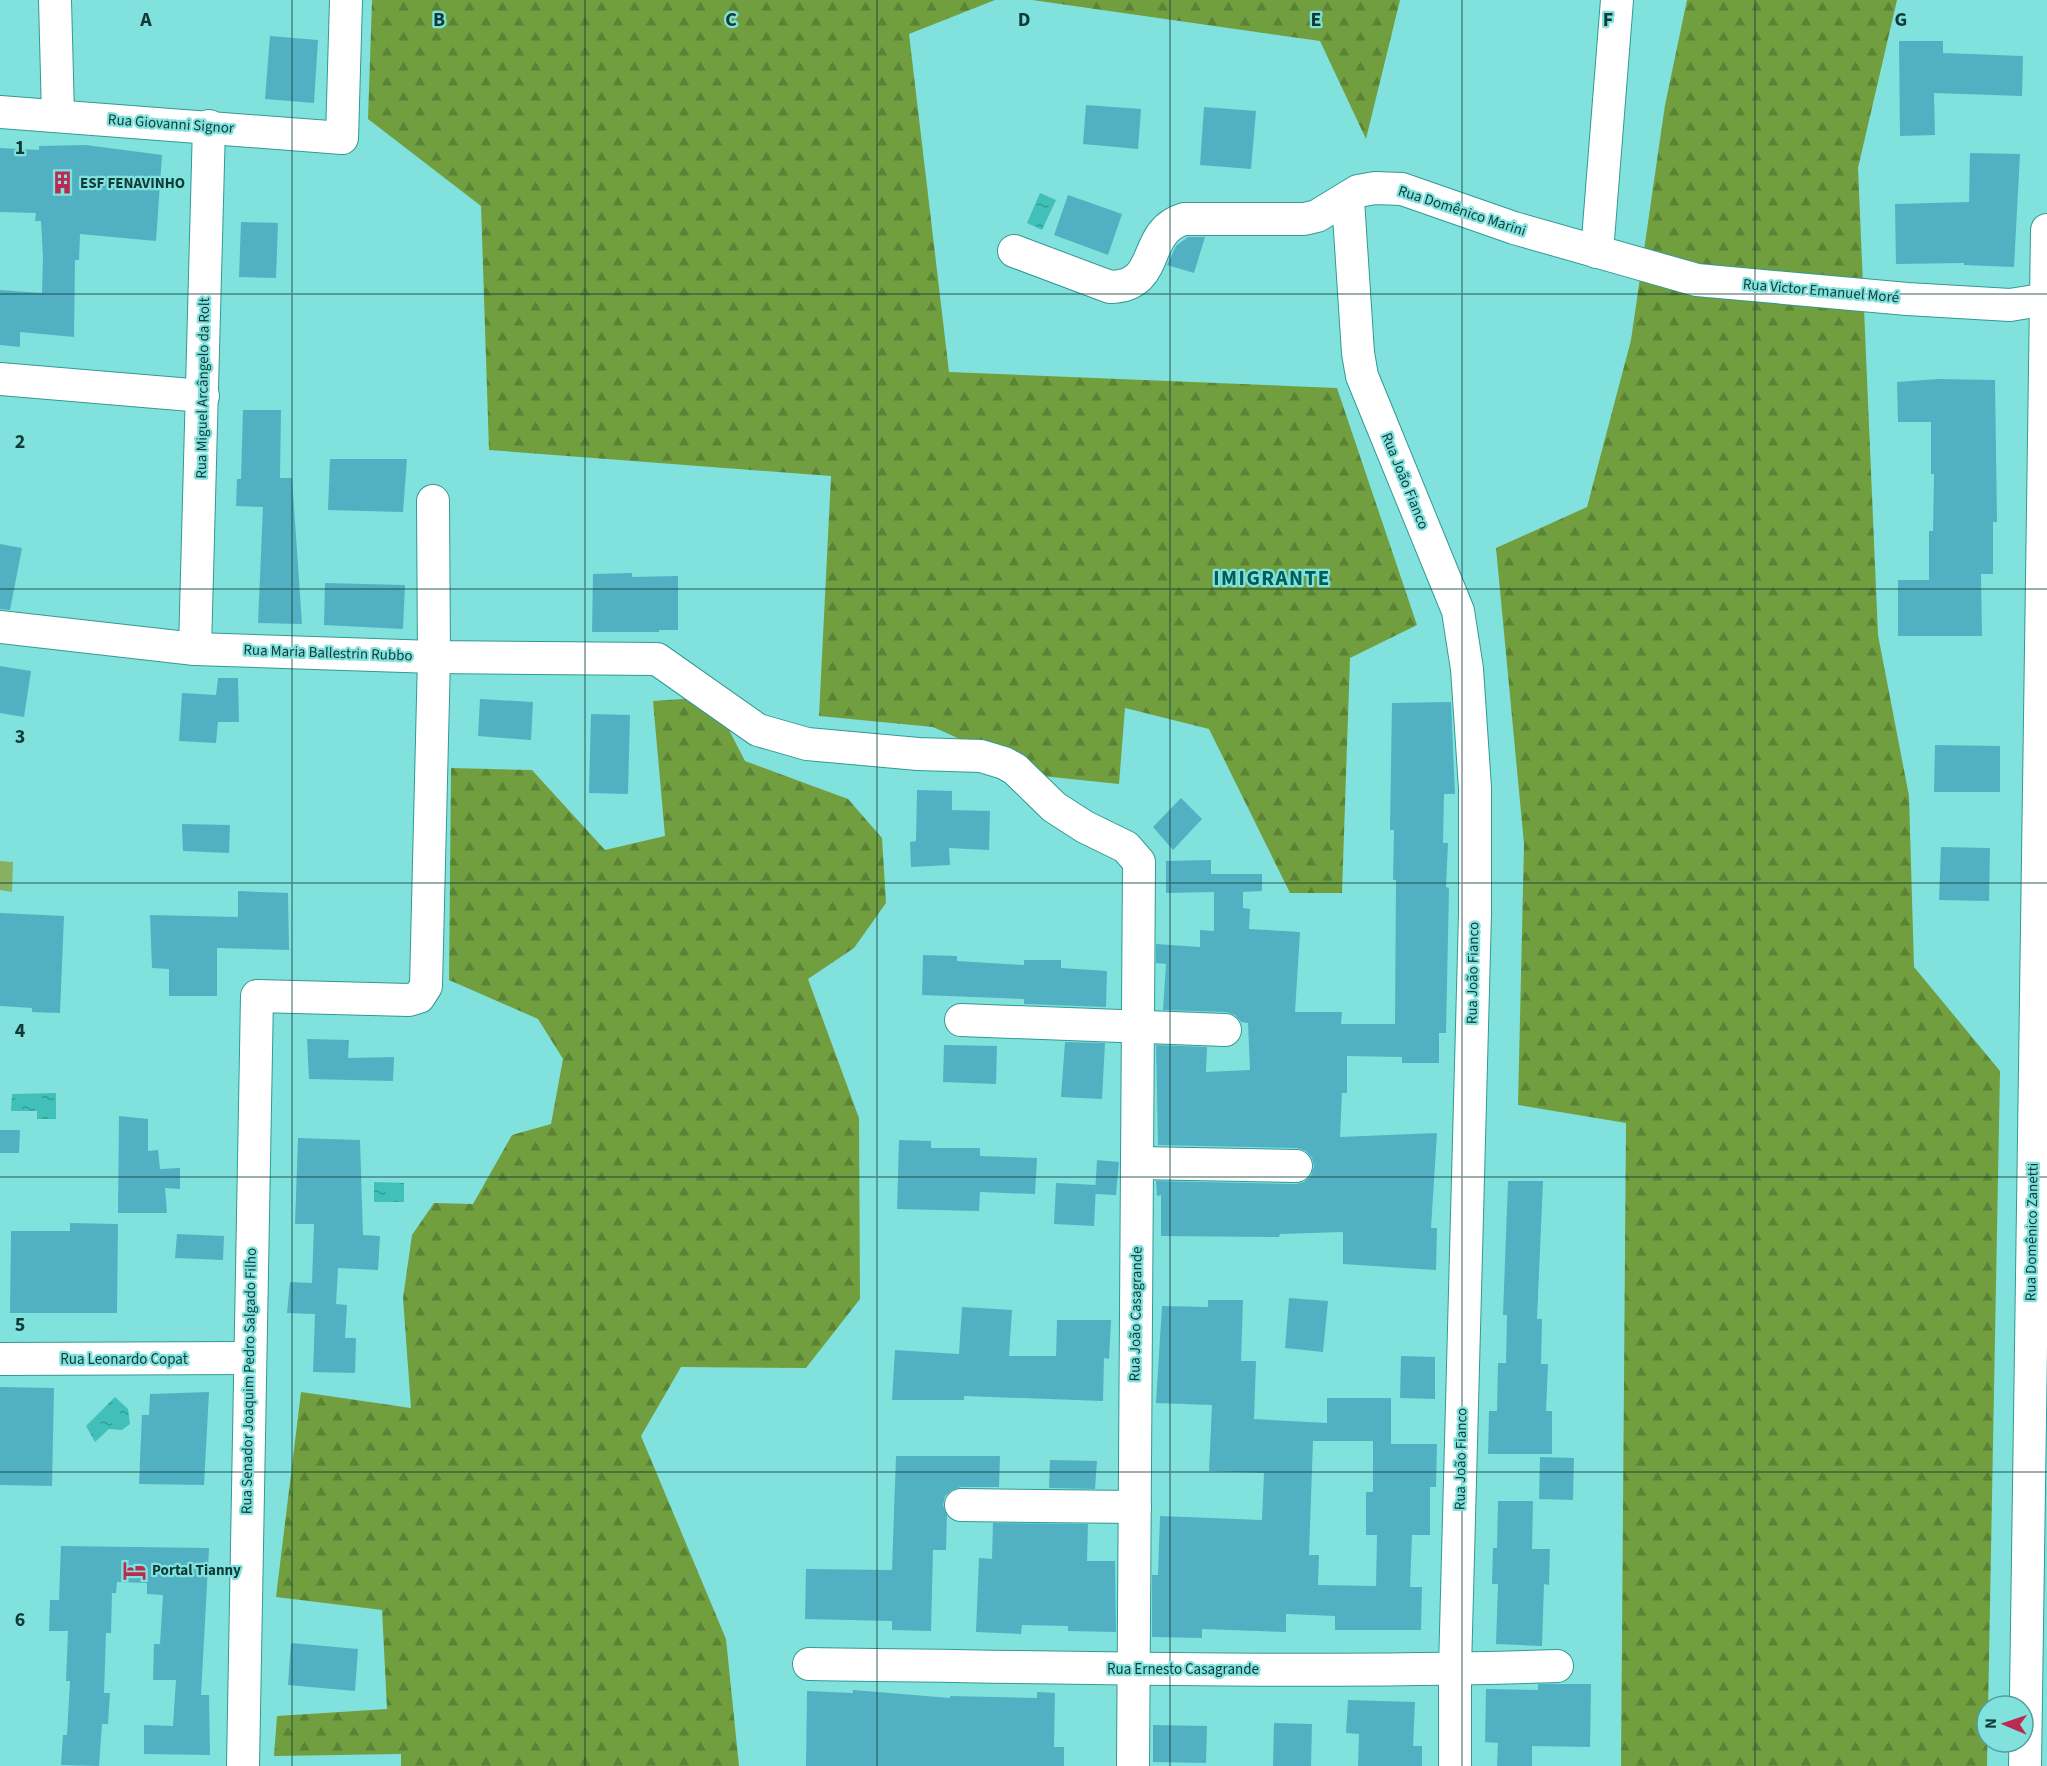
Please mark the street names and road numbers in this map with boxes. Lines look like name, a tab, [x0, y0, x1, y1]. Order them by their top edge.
street label: Rua Giovanni Signor	[107, 109, 236, 139]
street label: Rua Domênico Marini	[1395, 180, 1529, 242]
street label: Rua Victor Emanuel Moré	[1742, 274, 1900, 308]
street label: Rua Miguel Arcângelo da Rolt	[191, 297, 215, 479]
street label: Rua João Fianco	[1376, 430, 1434, 532]
street label: Rua Maria Ballestrin Rubbo	[243, 640, 413, 666]
street label: Rua João Fianco	[1462, 922, 1484, 1024]
street label: Rua Domênico Zanetti	[2020, 1163, 2044, 1301]
street label: Rua João Casagrande	[1124, 1246, 1148, 1382]
street label: Rua Senador Joaquim Pedro Salgado Filho	[236, 1248, 262, 1514]
street label: Rua Leonardo Copat	[60, 1349, 188, 1370]
street label: Rua João Fianco	[1450, 1408, 1472, 1510]
street label: Rua Ernesto Casagrande	[1107, 1659, 1259, 1680]

